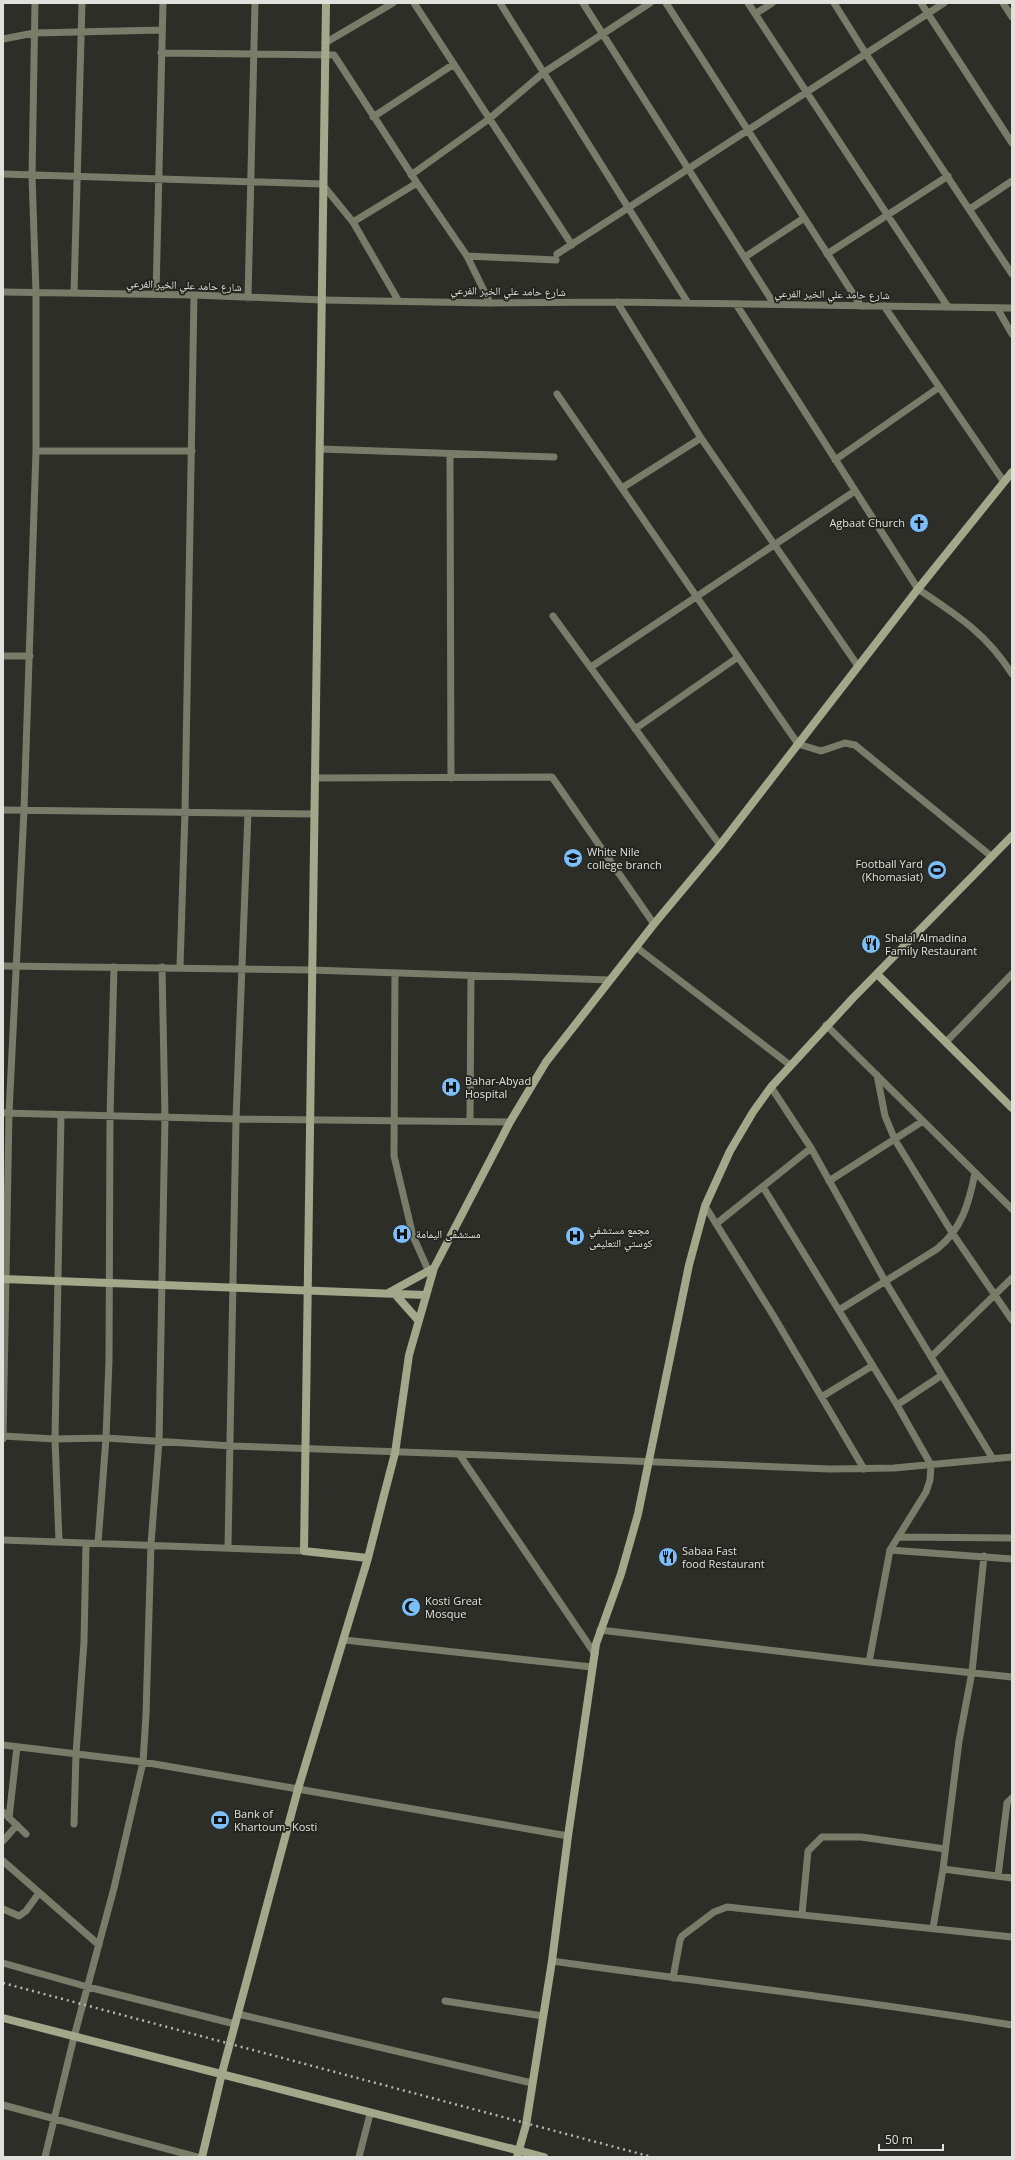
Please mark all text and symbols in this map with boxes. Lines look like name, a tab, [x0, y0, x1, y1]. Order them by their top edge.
street label: شارع حامد علي الخير الفرعي	[126, 275, 242, 296]
street label: شارع حامد علي الخير الفرعي	[450, 282, 566, 301]
street label: شارع حامد علي الخير الفرعي	[774, 285, 890, 304]
church icon: Agbaat Church	[908, 512, 930, 534]
place label: Agbaat Church	[829, 515, 905, 530]
place label: White Nile college branch	[587, 844, 662, 872]
school or university icon: White Nile college branch	[562, 847, 584, 869]
place label: Football Yard (Khomasiat)	[855, 856, 923, 884]
sports icon: Football Yard (Khomasiat)	[926, 859, 948, 881]
place label: Shalal Almadina Family Restaurant	[885, 930, 977, 958]
restaurant icon: Shalal Almadina Family Restaurant	[860, 933, 882, 955]
place label: Bahar-Abyad Hospital	[465, 1073, 531, 1101]
hospital icon: Bahar-Abyad Hospital	[440, 1076, 462, 1098]
place label: مجمع مستشفي كوستي التعليمى	[589, 1222, 653, 1252]
hospital icon: مستشفى اليمامة	[391, 1223, 413, 1245]
hospital icon: مجمع مستشفي كوستي التعليمى	[564, 1225, 586, 1247]
place label: مستشفى اليمامة	[416, 1226, 480, 1241]
place label: Sabaa Fast food Restaurant	[682, 1543, 765, 1571]
restaurant icon: Sabaa Fast food Restaurant	[657, 1546, 679, 1568]
place label: Kosti Great Mosque	[425, 1593, 482, 1621]
mosque icon: Kosti Great Mosque	[400, 1596, 422, 1618]
place label: Bank of Khartoum- Kosti	[234, 1806, 317, 1834]
bank icon: Bank of Khartoum- Kosti	[209, 1809, 231, 1831]
scale bar	[879, 2126, 943, 2152]
text: 50 m	[885, 2131, 913, 2148]

